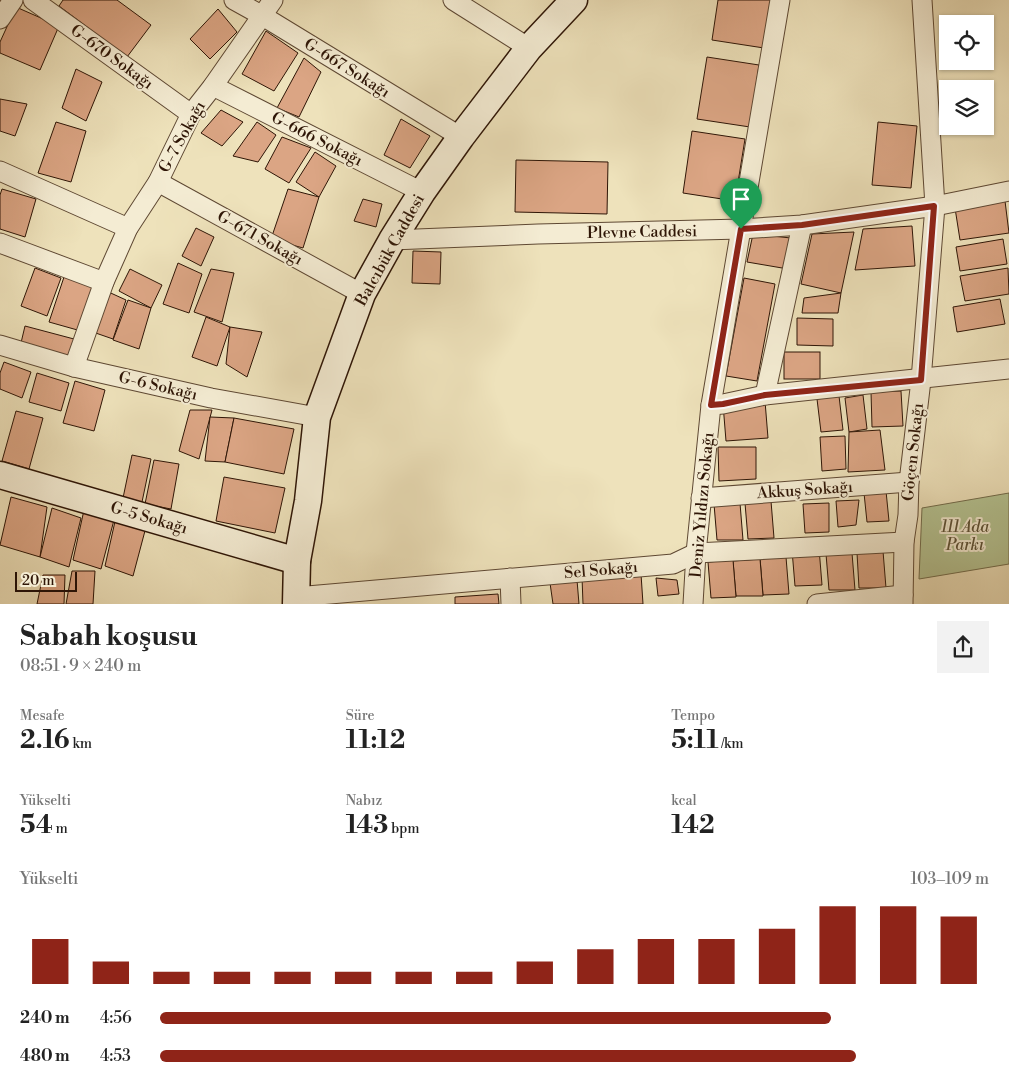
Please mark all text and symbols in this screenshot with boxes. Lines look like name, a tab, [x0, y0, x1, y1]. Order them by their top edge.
map controls	[939, 15, 994, 135]
button: locate	[939, 15, 994, 70]
street label: G-670 Sokağı	[67, 20, 157, 94]
street label: G-667 Sokağı	[300, 34, 394, 102]
button: layers	[939, 80, 994, 135]
street label: G-7 Sokağı	[154, 98, 210, 176]
street label: G-666 Sokağı	[268, 107, 366, 171]
pin	[720, 178, 762, 229]
icon: arrive	[727, 185, 755, 213]
street label: Balcıbük Caddesi	[350, 191, 429, 310]
street label: G-671 Sokağı	[214, 206, 306, 270]
street label: Plevne Caddesi	[587, 221, 697, 243]
street label: G-6 Sokağı	[117, 367, 199, 405]
street label: Göçen Sokağı	[898, 402, 928, 502]
street label: Deniz Yıldızı Sokağı	[686, 431, 718, 579]
street label: Akkuş Sokağı	[755, 477, 854, 503]
street label: G-5 Sokağı	[108, 497, 190, 539]
park label: 111 Ada Parkı	[941, 517, 989, 555]
street label: Sel Sokağı	[563, 557, 639, 583]
scale bar	[15, 569, 78, 592]
text: 20 m	[22, 572, 54, 590]
text: Sabah koşusu	[20, 619, 198, 654]
button: share	[937, 621, 989, 673]
text: 08:51 · 9 × 240 m	[20, 656, 141, 676]
text: Mesafe	[20, 707, 65, 725]
text: Süre	[346, 707, 375, 725]
text: Tempo	[671, 707, 715, 725]
text: 2.16	[20, 725, 70, 756]
text: 11:12	[346, 725, 405, 756]
text: 5:11	[671, 725, 718, 756]
text: km	[70, 735, 92, 753]
text: /km	[718, 735, 744, 753]
text: Yükselti	[20, 792, 71, 810]
text: Nabız	[346, 792, 382, 810]
text: kcal	[671, 792, 697, 810]
text: 54	[20, 810, 53, 841]
text: 143	[346, 810, 388, 841]
text: 142	[671, 810, 715, 841]
text: m	[53, 820, 68, 838]
text: bpm	[388, 820, 420, 838]
text: Yükselti	[20, 869, 78, 889]
text: 103–109 m	[911, 869, 989, 889]
text: 240 m	[20, 1008, 70, 1028]
text: 4:56	[100, 1008, 132, 1028]
text: 480 m	[20, 1046, 70, 1066]
text: 4:53	[100, 1046, 131, 1066]

